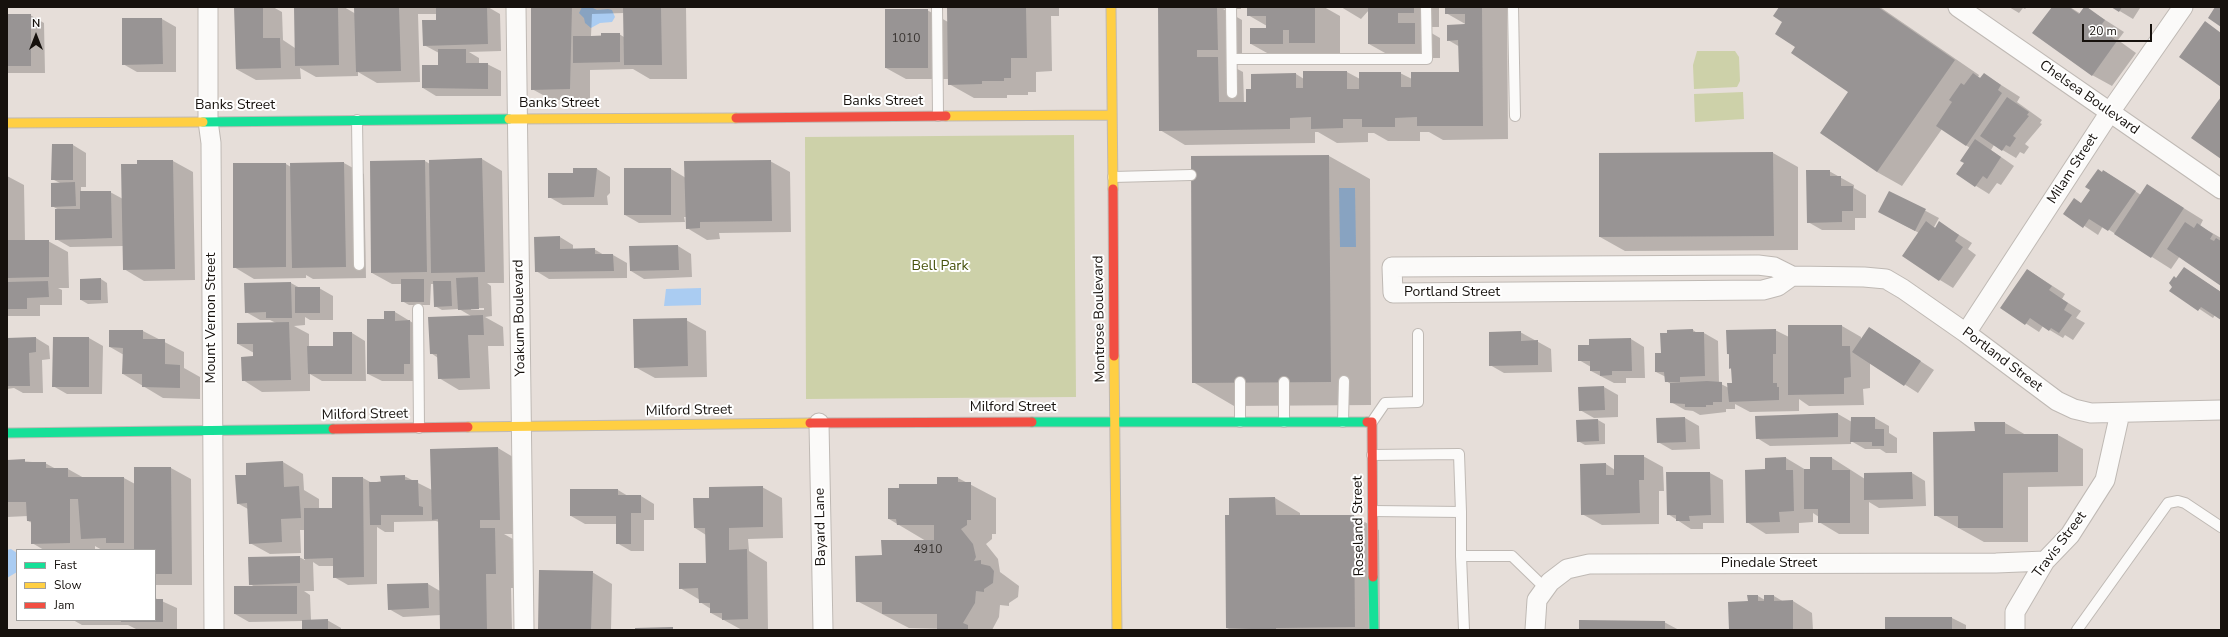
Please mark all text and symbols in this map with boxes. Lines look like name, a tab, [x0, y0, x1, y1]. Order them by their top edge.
north arrow	[16, 16, 56, 56]
text: N	[32, 16, 40, 31]
scale bar	[2084, 16, 2154, 42]
text: 20 m	[2089, 23, 2117, 39]
house number: 1010	[892, 32, 920, 46]
street label: Chelsea Boulevard	[2036, 57, 2142, 139]
street label: Banks Street	[843, 94, 923, 110]
street label: Banks Street	[519, 96, 599, 112]
street label: Banks Street	[195, 98, 275, 114]
street label: Milam Street	[2044, 131, 2102, 207]
street label: Mount Vernon Street	[204, 253, 220, 383]
street label: Montrose Boulevard	[1090, 255, 1110, 383]
street label: Yoakum Boulevard	[511, 259, 529, 377]
park label: Bell Park	[912, 259, 968, 275]
street label: Portland Street	[1404, 285, 1500, 301]
street label: Portland Street	[1959, 324, 2045, 396]
street label: Milford Street	[970, 400, 1056, 416]
street label: Milford Street	[646, 402, 732, 420]
street label: Milford Street	[322, 406, 408, 424]
street label: Roseland Street	[1350, 476, 1368, 576]
street label: Bayard Lane	[812, 488, 830, 566]
street label: Travis Street	[2030, 509, 2090, 581]
house number: 4910	[914, 543, 942, 557]
legend	[16, 549, 156, 621]
street label: Pinedale Street	[1721, 556, 1817, 572]
text: Fast	[54, 557, 77, 573]
text: Slow	[54, 577, 82, 593]
text: Jam	[54, 597, 75, 613]

